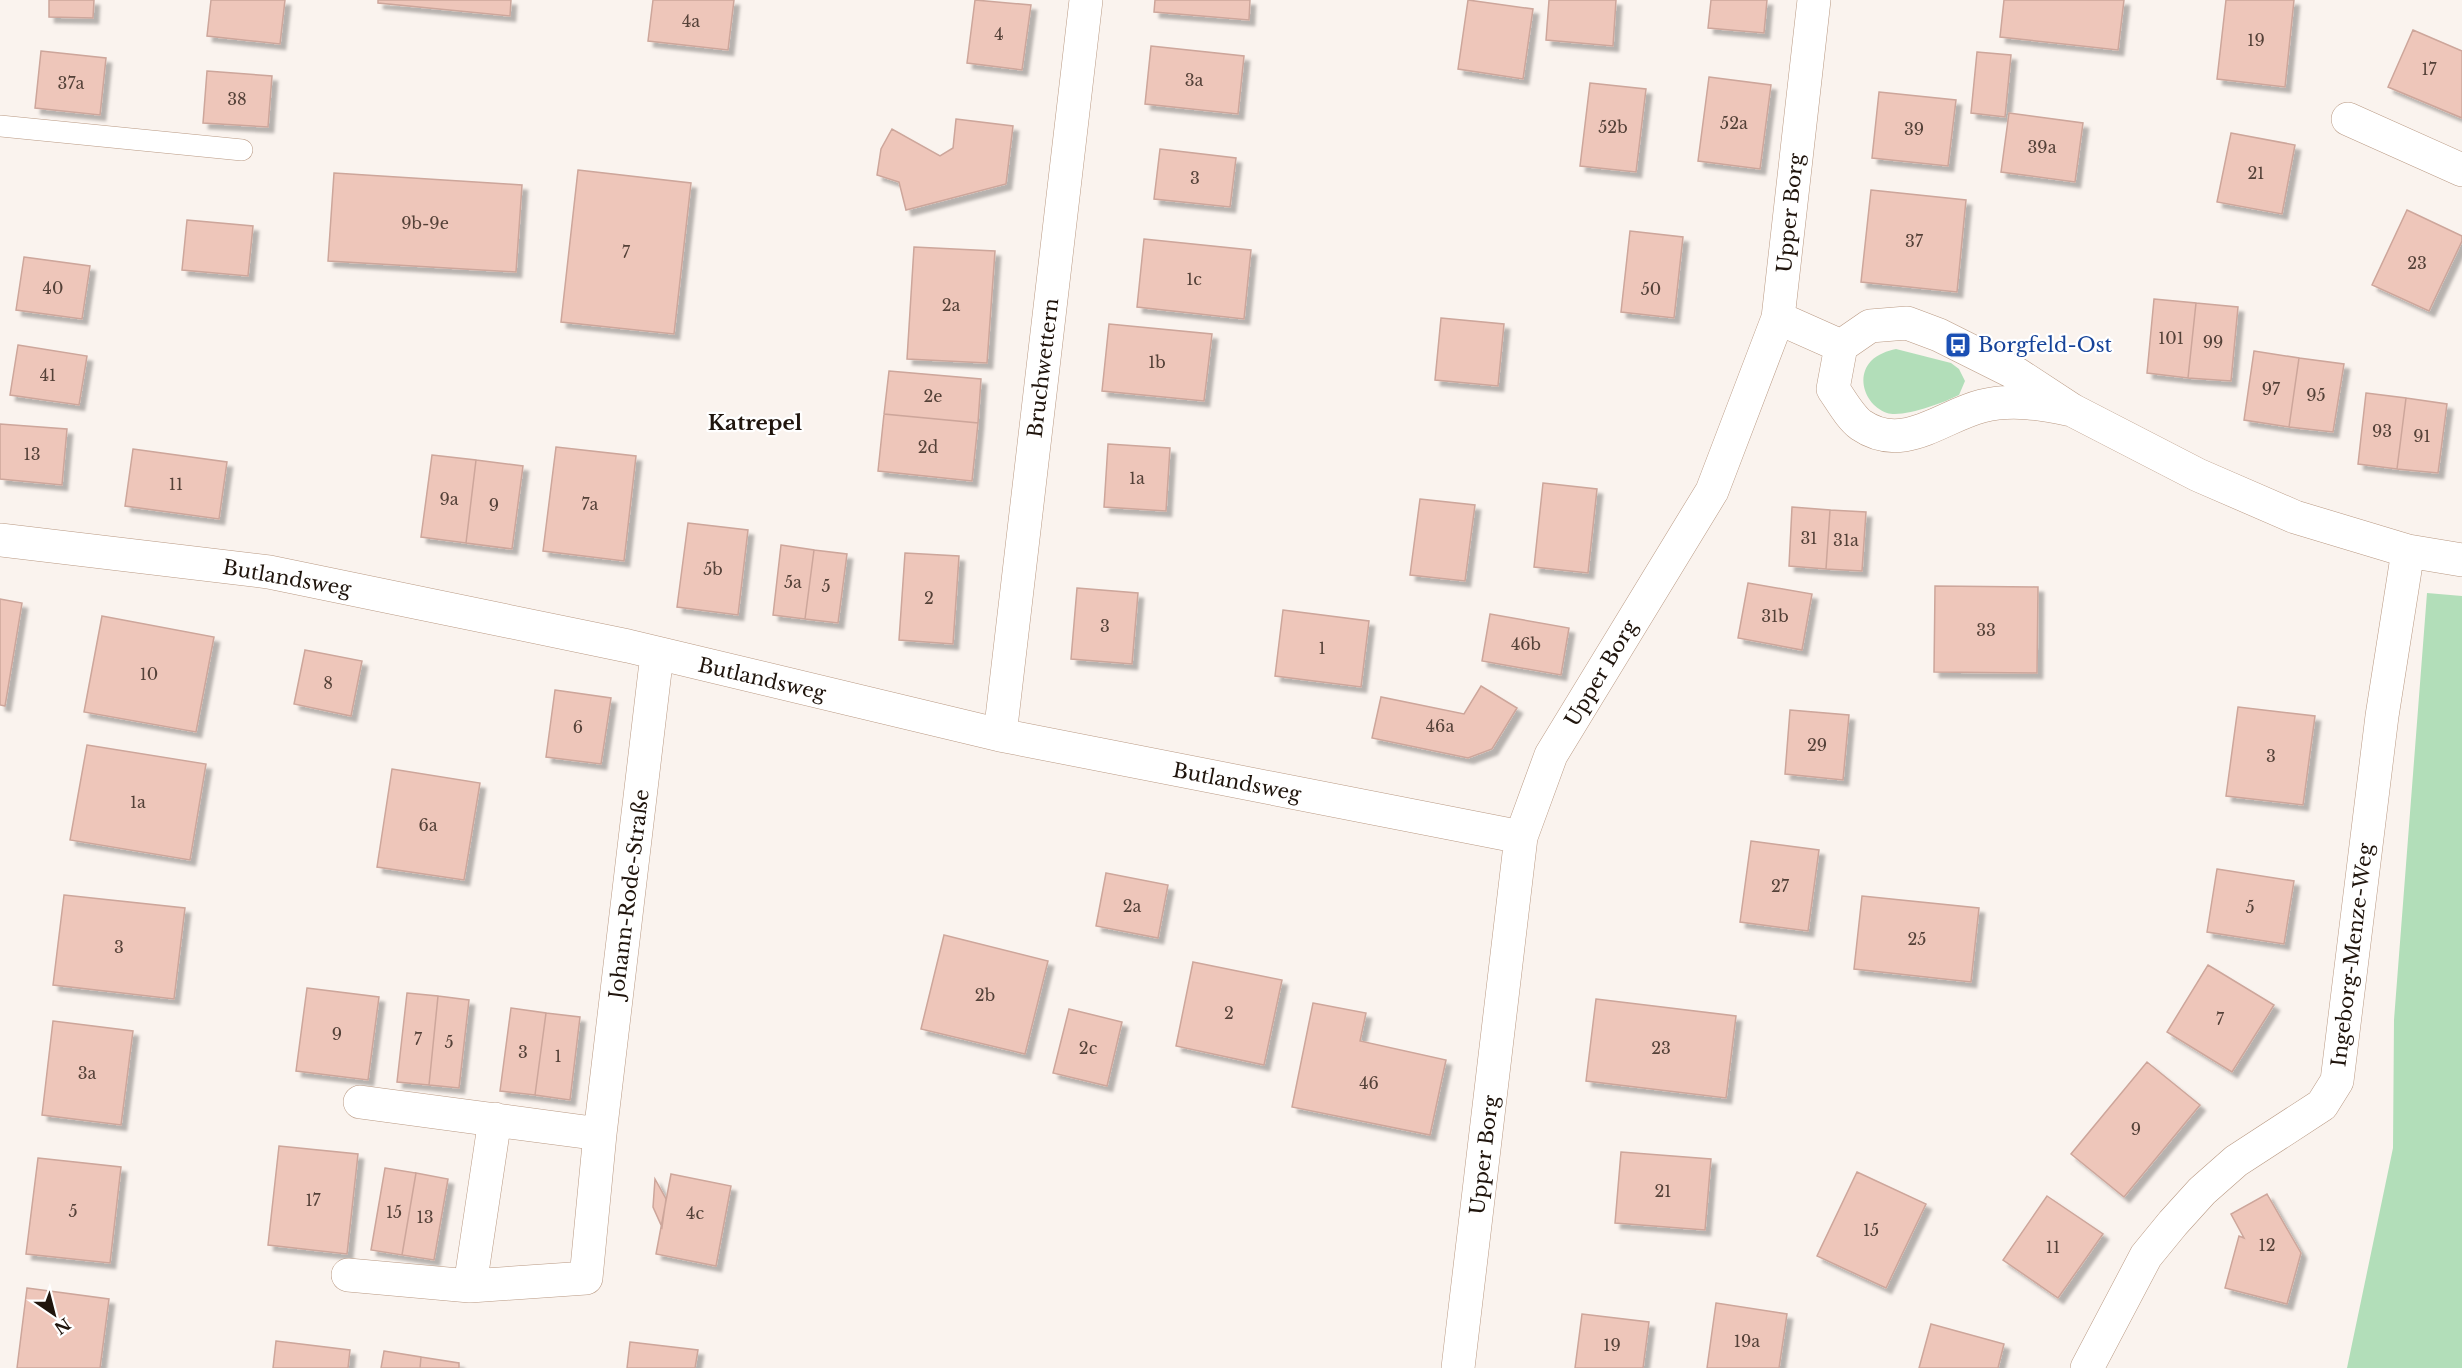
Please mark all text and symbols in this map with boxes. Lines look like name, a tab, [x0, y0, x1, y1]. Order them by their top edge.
house number: 4a	[682, 11, 700, 31]
house number: 4	[994, 24, 1004, 44]
house number: 19	[2247, 30, 2265, 50]
house number: 17	[2421, 59, 2438, 79]
house number: 3a	[1185, 70, 1203, 90]
house number: 37a	[58, 73, 85, 93]
house number: 38	[227, 89, 247, 109]
house number: 52a	[1720, 113, 1748, 133]
house number: 52b	[1598, 117, 1628, 137]
house number: 39	[1904, 119, 1924, 139]
house number: 39a	[2027, 137, 2057, 157]
street label: Upper Borg	[1772, 151, 1808, 274]
house number: 21	[2248, 163, 2265, 183]
house number: 3	[1190, 168, 1200, 188]
house number: 9b-9e	[401, 213, 449, 233]
house number: 37	[1905, 231, 1924, 251]
house number: 7	[622, 242, 631, 262]
house number: 23	[2407, 253, 2427, 273]
house number: 1c	[1186, 269, 1202, 289]
house number: 40	[43, 278, 63, 298]
house number: 50	[1641, 279, 1661, 299]
house number: 2a	[942, 295, 960, 315]
street label: Bruchwettern	[1023, 297, 1063, 439]
house number: 101	[2158, 328, 2184, 348]
bus stop icon: Borgfeld-Ost	[1943, 330, 1973, 360]
house number: 99	[2203, 332, 2223, 352]
place label: Borgfeld-Ost	[1978, 333, 2113, 357]
house number: 1b	[1148, 352, 1166, 372]
house number: 41	[40, 365, 56, 385]
house number: 97	[2262, 379, 2281, 399]
house number: 95	[2306, 385, 2326, 405]
house number: 2e	[923, 386, 943, 406]
district label: Katrepel	[708, 410, 803, 436]
house number: 93	[2372, 421, 2392, 441]
house number: 91	[2413, 426, 2431, 446]
house number: 2d	[918, 437, 939, 457]
house number: 13	[24, 444, 41, 464]
house number: 1a	[1129, 468, 1145, 488]
house number: 11	[169, 474, 183, 494]
house number: 9a	[439, 489, 459, 509]
house number: 7a	[582, 494, 599, 514]
house number: 9	[489, 495, 499, 515]
house number: 31	[1801, 528, 1818, 548]
house number: 31a	[1833, 530, 1859, 550]
street label: Butlandsweg	[221, 555, 354, 601]
house number: 5b	[703, 559, 723, 579]
house number: 5a	[784, 572, 802, 592]
house number: 5	[821, 576, 831, 596]
house number: 2	[924, 588, 934, 608]
house number: 31b	[1761, 606, 1789, 626]
street label: Upper Borg	[1560, 615, 1643, 731]
house number: 3	[1100, 616, 1110, 636]
house number: 33	[1976, 620, 1996, 640]
house number: 46b	[1511, 634, 1541, 654]
house number: 1	[1318, 638, 1326, 658]
street label: Butlandsweg	[696, 653, 829, 706]
house number: 10	[140, 664, 158, 684]
house number: 8	[323, 673, 333, 693]
house number: 46a	[1426, 716, 1454, 736]
house number: 6	[573, 717, 583, 737]
house number: 29	[1807, 735, 1827, 755]
house number: 3	[2266, 746, 2276, 766]
street label: Butlandsweg	[1171, 758, 1304, 806]
street label: Johann-Rode-Straße	[604, 788, 654, 1003]
house number: 1a	[130, 792, 146, 812]
house number: 6a	[418, 815, 438, 835]
street label: Ingeborg-Menze-Weg	[2326, 841, 2378, 1068]
house number: 27	[1771, 876, 1790, 896]
house number: 2a	[1123, 896, 1141, 916]
house number: 5	[2245, 897, 2255, 917]
house number: 25	[1908, 929, 1926, 949]
house number: 3	[114, 937, 124, 957]
house number: 2b	[975, 985, 995, 1005]
house number: 2	[1224, 1003, 1234, 1023]
house number: 7	[2216, 1009, 2225, 1029]
house number: 9	[332, 1024, 342, 1044]
house number: 7	[414, 1029, 423, 1049]
house number: 5	[444, 1032, 454, 1052]
house number: 2c	[1079, 1038, 1098, 1058]
house number: 23	[1651, 1038, 1671, 1058]
house number: 3	[518, 1042, 528, 1062]
house number: 1	[554, 1046, 562, 1066]
house number: 3a	[78, 1063, 96, 1083]
house number: 46	[1359, 1073, 1379, 1093]
street label: Upper Borg	[1465, 1093, 1503, 1216]
house number: 9	[2131, 1119, 2141, 1139]
house number: 21	[1655, 1181, 1672, 1201]
house number: 17	[305, 1190, 322, 1210]
house number: 5	[68, 1201, 78, 1221]
house number: 15	[386, 1202, 402, 1222]
house number: 4c	[686, 1203, 704, 1223]
house number: 13	[417, 1207, 434, 1227]
house number: 15	[1863, 1220, 1879, 1240]
house number: 12	[2259, 1235, 2276, 1255]
house number: 11	[2046, 1237, 2060, 1257]
north arrow	[24, 1284, 84, 1344]
text: N	[51, 1314, 75, 1339]
house number: 19a	[1734, 1331, 1760, 1351]
house number: 19	[1603, 1335, 1621, 1355]

